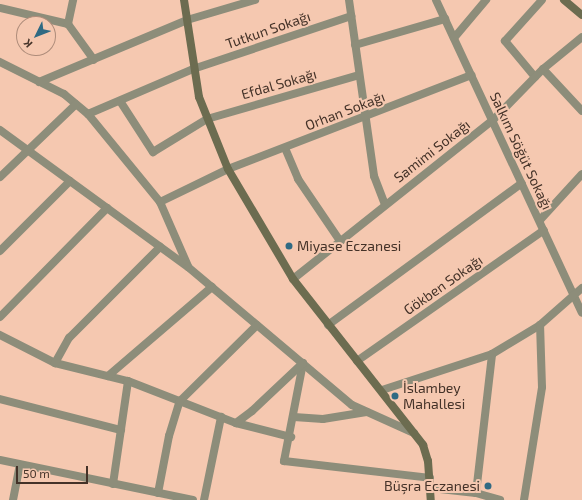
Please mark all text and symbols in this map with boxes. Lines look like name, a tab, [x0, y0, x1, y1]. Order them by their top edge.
street label: Tutkun Sokağı	[223, 8, 313, 52]
north arrow	[16, 16, 56, 56]
text: K	[20, 37, 35, 51]
street label: Efdal Sokağı	[239, 65, 319, 103]
street label: Orhan Sokağı	[303, 88, 387, 134]
street label: Salkım Söğüt Sokağı	[486, 90, 556, 212]
street label: Samimi Sokağı	[391, 116, 473, 186]
place label: Miyase Eczanesi	[297, 238, 401, 254]
marker: Miyase Eczanesi	[284, 241, 294, 251]
street label: Gökben Sokağı	[400, 252, 486, 318]
place label: İslambey Mahallesi	[403, 380, 465, 412]
marker: İslambey Mahallesi	[390, 391, 400, 401]
scale bar	[18, 458, 90, 484]
text: 50 m	[23, 466, 50, 480]
place label: Büşra Eczanesi	[384, 478, 480, 494]
marker: Büşra Eczanesi	[483, 481, 493, 491]

